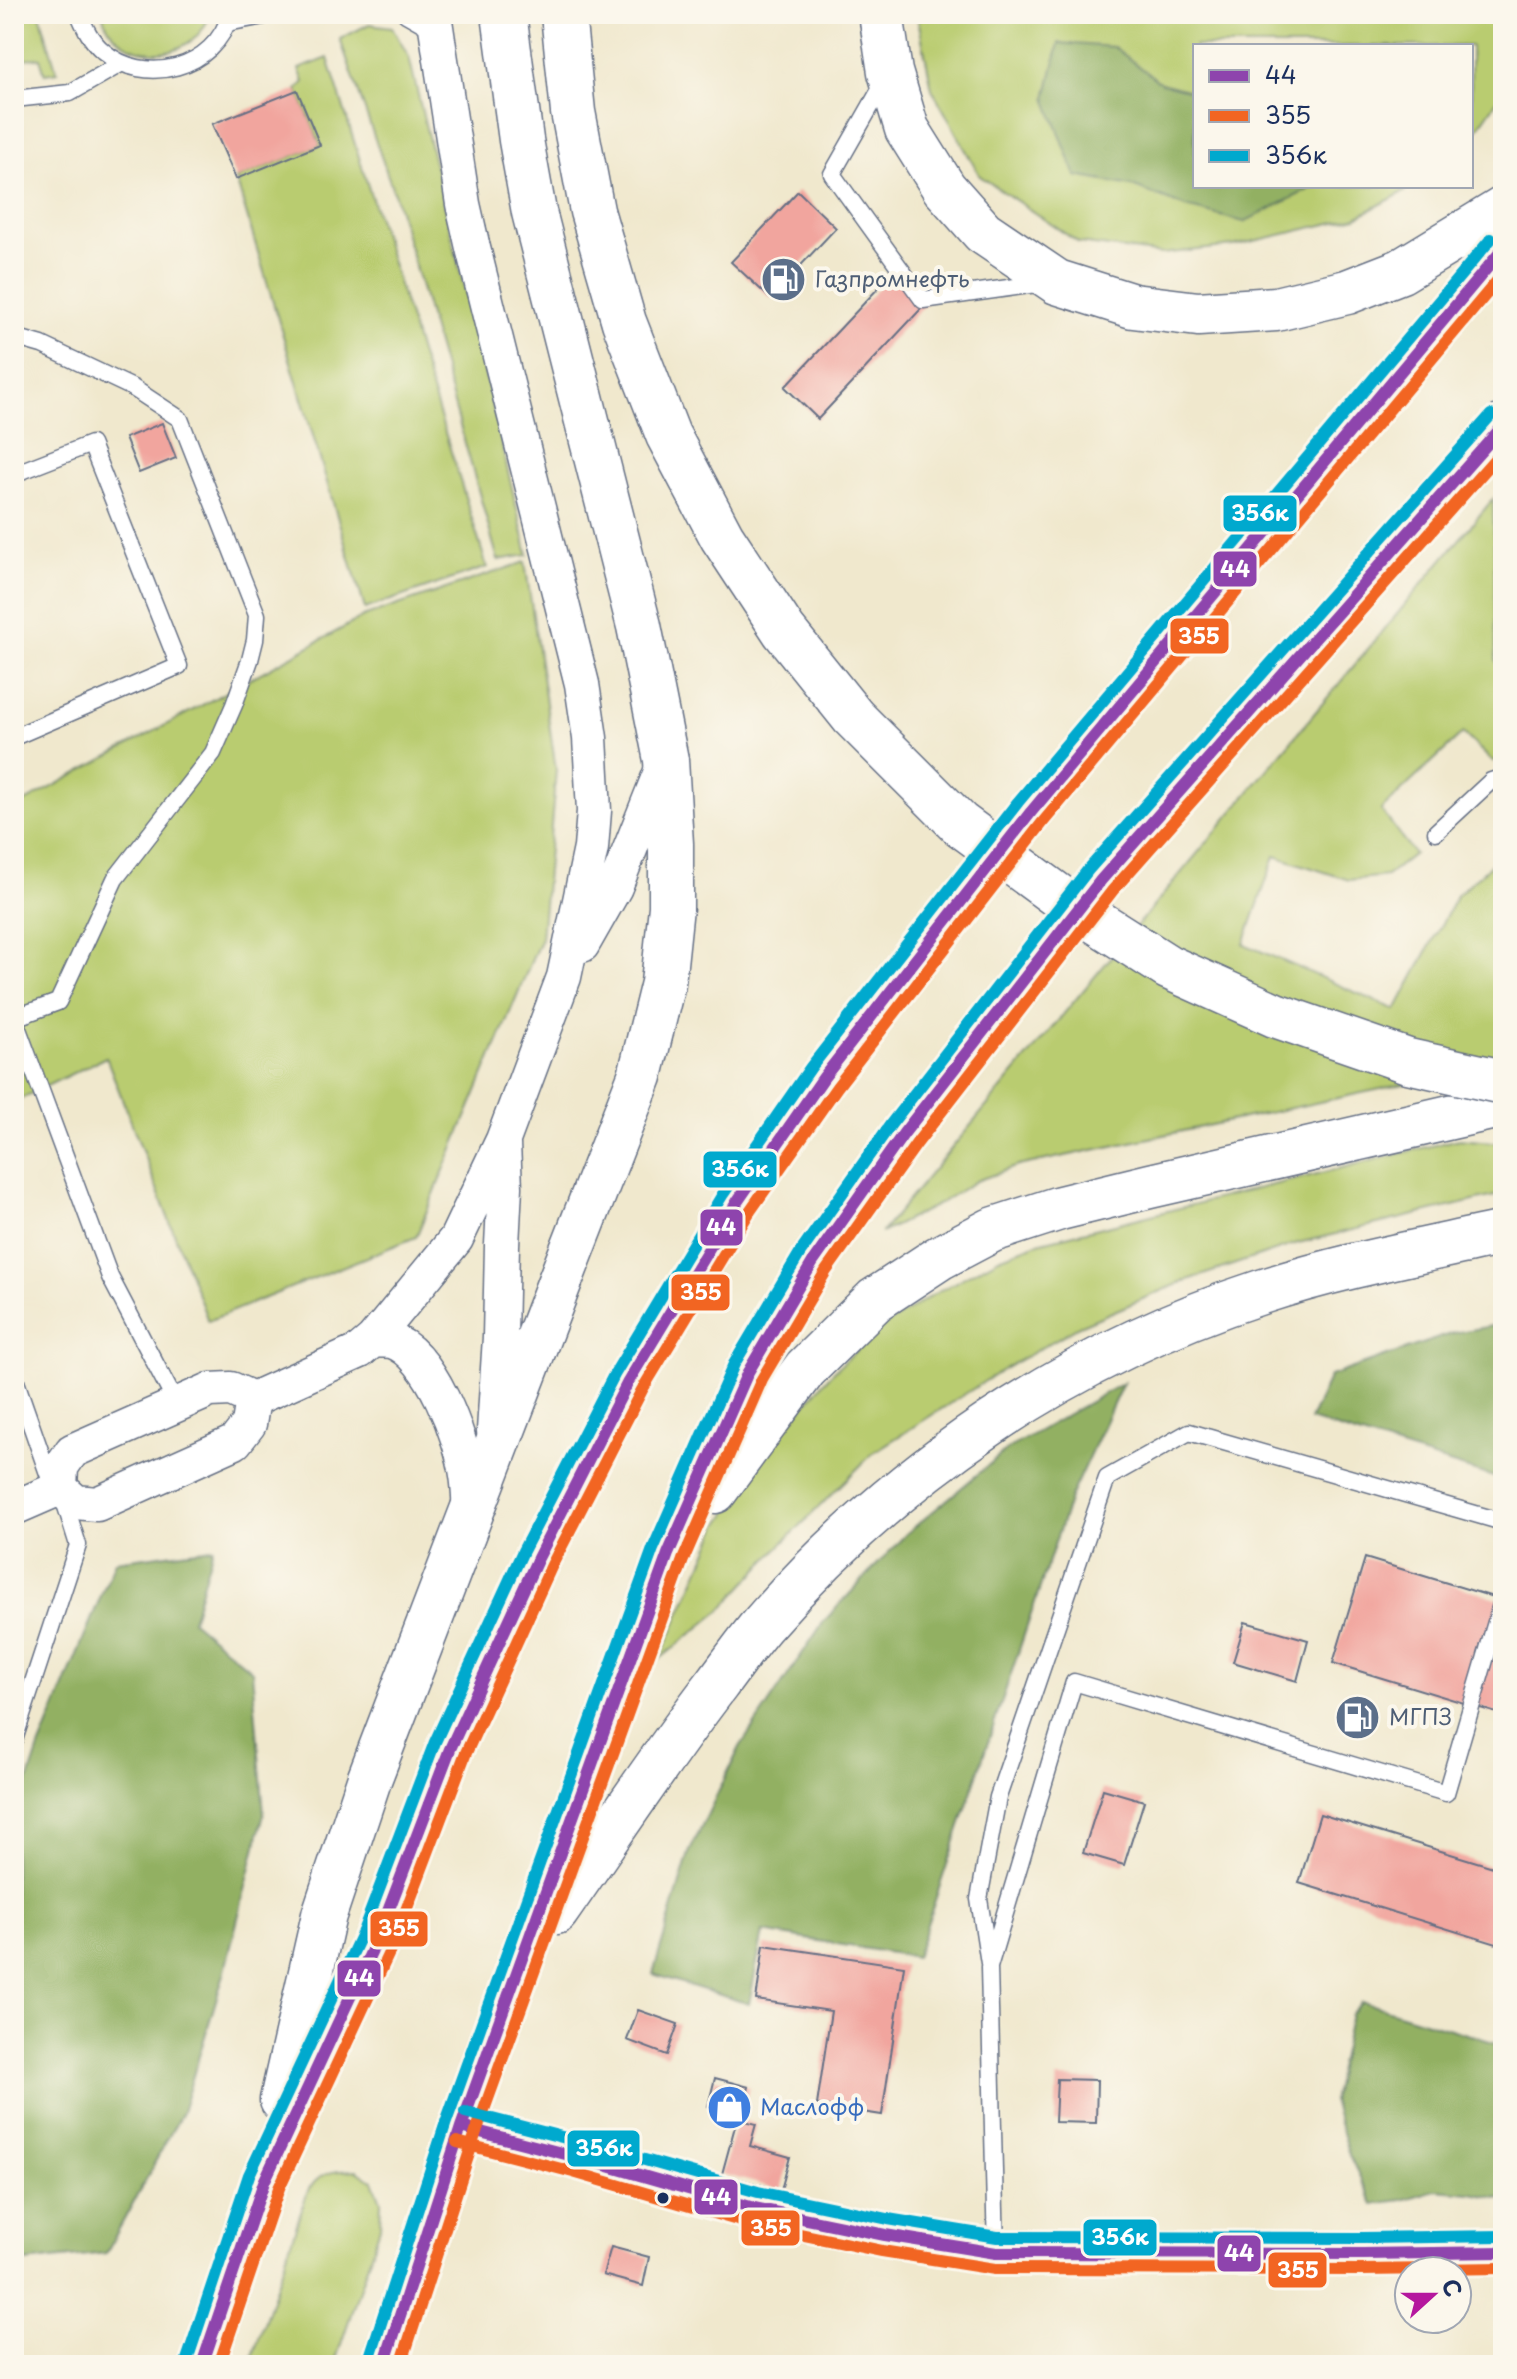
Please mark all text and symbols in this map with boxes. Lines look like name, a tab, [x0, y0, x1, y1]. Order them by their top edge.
legend	[1193, 44, 1473, 188]
text: 44	[1265, 56, 1297, 92]
text: 355	[1265, 96, 1311, 132]
text: 356к	[1265, 136, 1327, 172]
fuel station icon: Газпромнефть	[760, 255, 808, 303]
place label: Газпромнефть	[815, 261, 970, 294]
line badge: 356к	[1222, 494, 1298, 533]
text: 356к	[1231, 495, 1290, 528]
line badge: 44	[1212, 550, 1258, 588]
text: 44	[1220, 551, 1250, 584]
line badge: 355	[1169, 617, 1230, 655]
text: 355	[1178, 618, 1220, 651]
line badge: 356к	[702, 1150, 778, 1189]
text: 356к	[711, 1151, 770, 1184]
line badge: 44	[699, 1208, 744, 1247]
text: 44	[706, 1209, 736, 1242]
line badge: 355	[670, 1273, 731, 1312]
text: 355	[680, 1274, 722, 1307]
fuel station icon: МГПЗ	[1334, 1693, 1382, 1741]
place label: МГПЗ	[1389, 1699, 1452, 1732]
line badge: 355	[369, 1910, 429, 1948]
text: 355	[378, 1910, 420, 1943]
line badge: 44	[336, 1959, 382, 1998]
text: 44	[344, 1960, 374, 1993]
shop icon: Маслофф	[705, 2083, 753, 2131]
place label: Маслофф	[760, 2089, 864, 2122]
line badge: 356к	[566, 2129, 641, 2168]
text: 356к	[575, 2130, 634, 2163]
line badge: 44	[693, 2178, 739, 2216]
text: 44	[701, 2179, 731, 2212]
unlabelled marker	[655, 2190, 671, 2206]
line badge: 355	[740, 2209, 801, 2247]
text: 355	[750, 2210, 792, 2243]
line badge: 356к	[1082, 2218, 1158, 2257]
text: 356к	[1091, 2219, 1150, 2252]
line badge: 44	[1216, 2234, 1262, 2273]
text: 44	[1224, 2235, 1254, 2268]
line badge: 355	[1267, 2251, 1328, 2289]
text: 355	[1277, 2252, 1319, 2285]
north arrow	[1393, 2255, 1473, 2335]
text: С	[1435, 2274, 1471, 2301]

